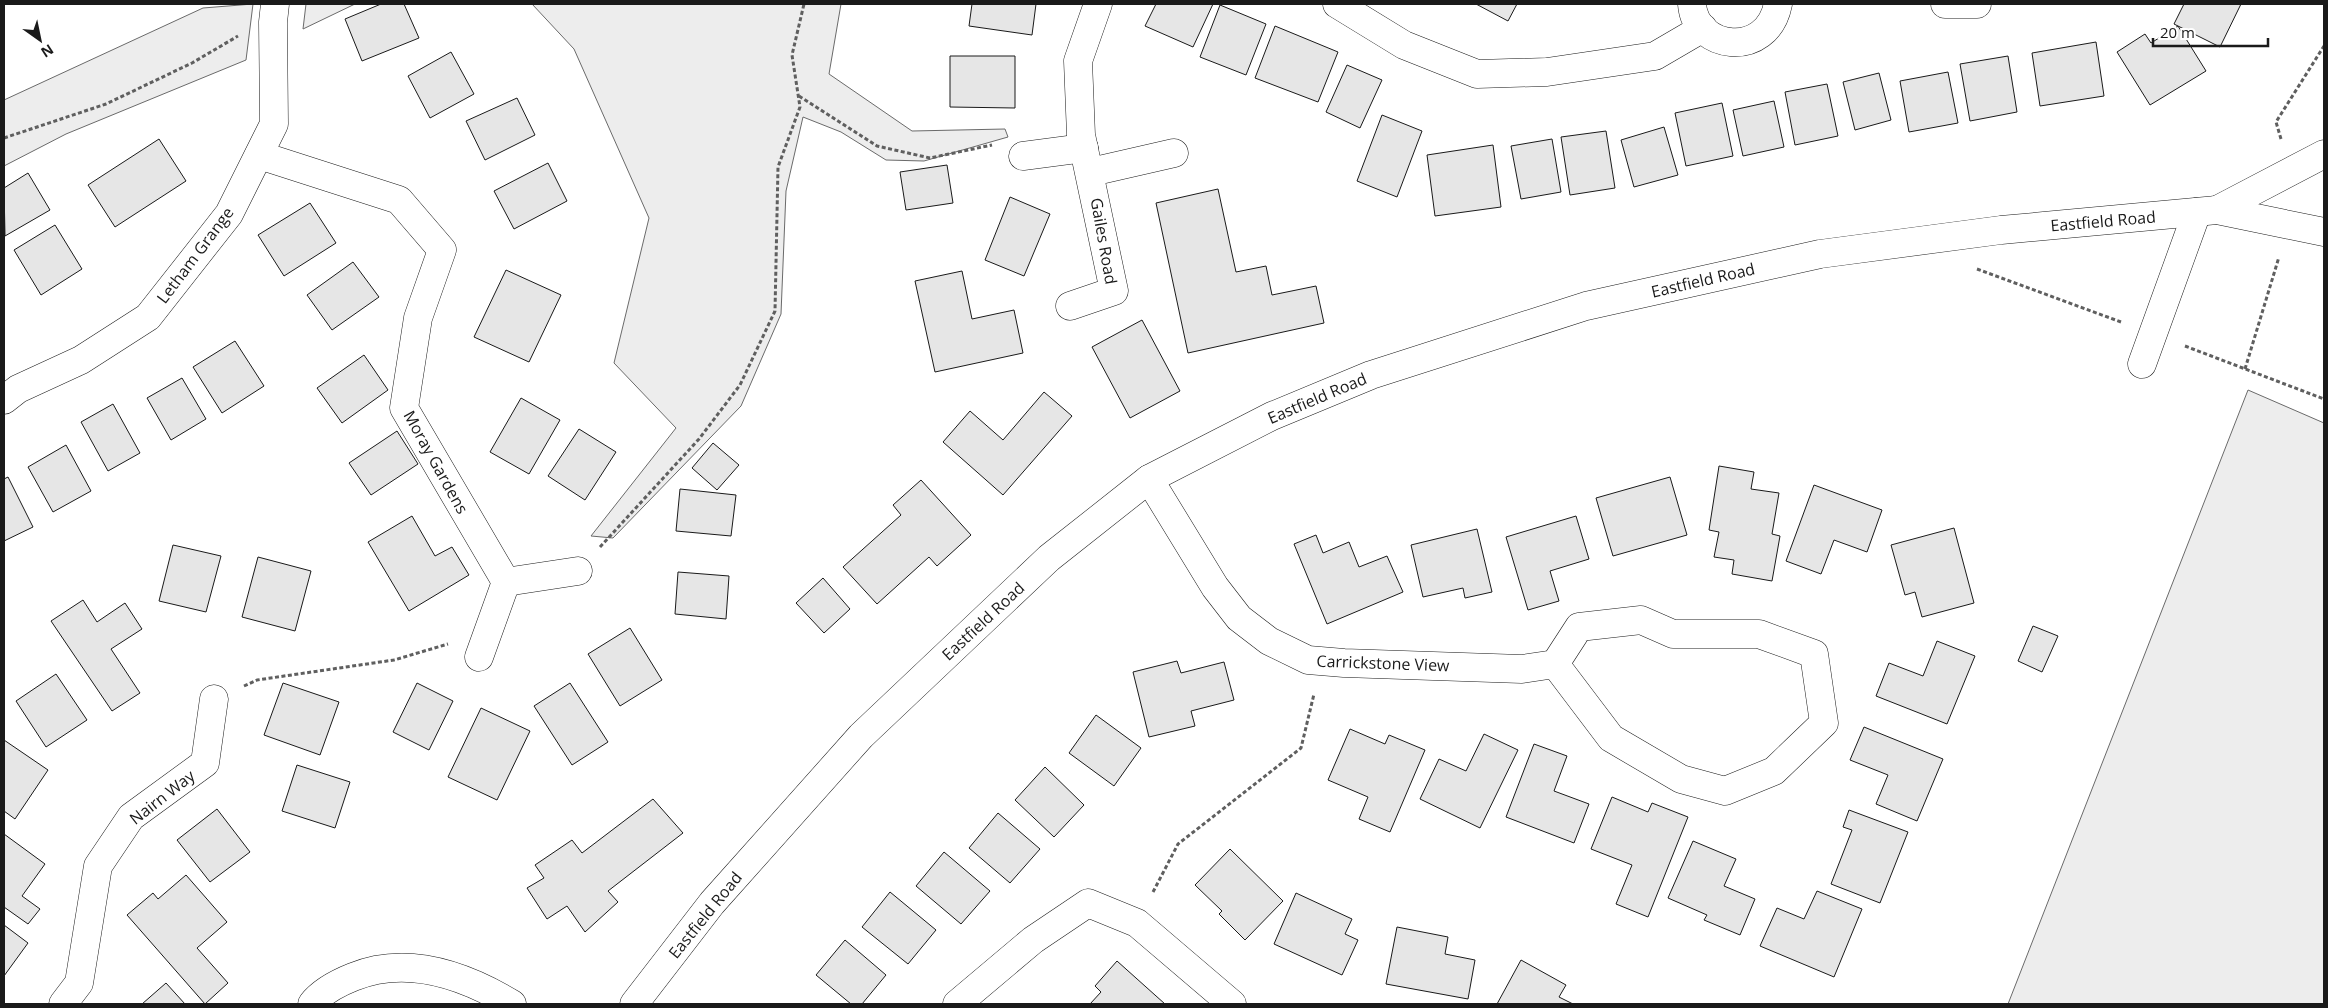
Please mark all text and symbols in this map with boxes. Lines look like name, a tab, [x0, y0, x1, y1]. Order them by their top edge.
north arrow	[15, 15, 65, 65]
scale bar	[2153, 15, 2268, 47]
text: 20 m	[2160, 22, 2195, 42]
text: N	[37, 40, 57, 62]
street label: Gailes Road	[1086, 196, 1122, 286]
street label: Letham Grange	[152, 202, 238, 308]
street label: Eastfield Road	[2049, 205, 2157, 237]
street label: Eastfield Road	[1649, 257, 1757, 303]
street label: Eastfield Road	[1264, 367, 1370, 429]
street label: Moray Gardens	[399, 406, 473, 518]
street label: Eastfield Road	[937, 577, 1029, 665]
street label: Carrickstone View	[1316, 650, 1450, 676]
street label: Nairn Way	[125, 764, 200, 829]
street label: Eastfield Road	[663, 867, 747, 963]

